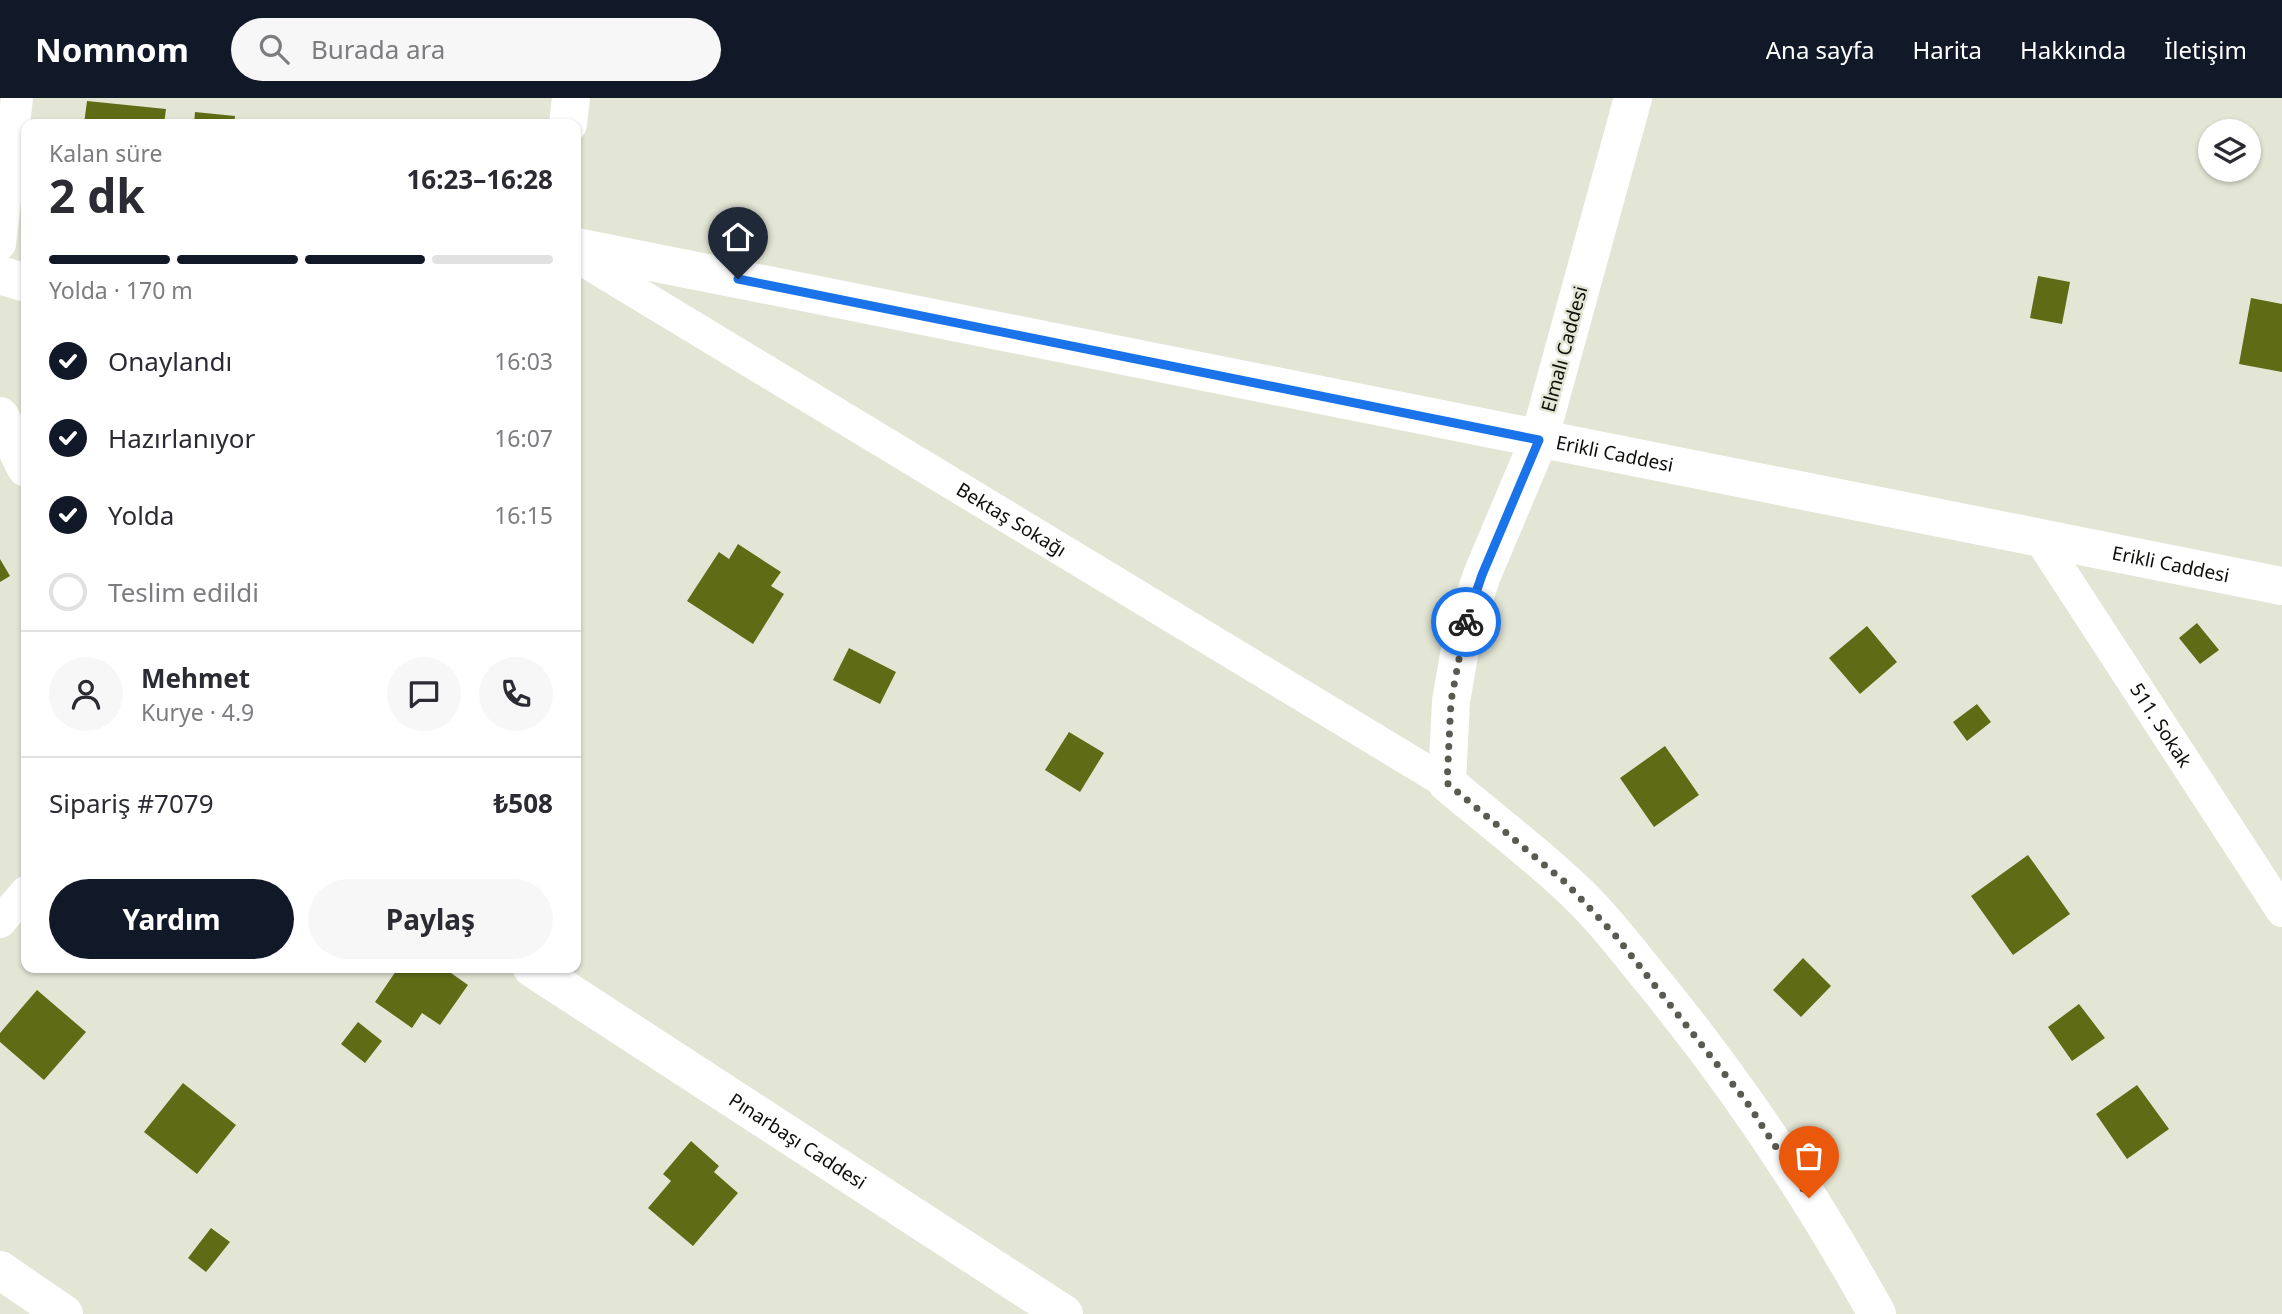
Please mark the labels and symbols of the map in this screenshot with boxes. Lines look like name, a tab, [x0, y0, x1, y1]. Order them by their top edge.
pin	[708, 207, 768, 279]
street label: Elmalı Caddesi	[1535, 283, 1593, 415]
street label: Erikli Caddesi	[1554, 429, 1676, 478]
street label: Bektaş Sokağı	[952, 476, 1071, 563]
street label: Erikli Caddesi	[2110, 540, 2232, 588]
courier	[1431, 587, 1501, 657]
street label: 511. Sokak	[2124, 678, 2198, 772]
street label: Pınarbaşı Caddesi	[724, 1087, 871, 1195]
pin	[1779, 1126, 1839, 1198]

